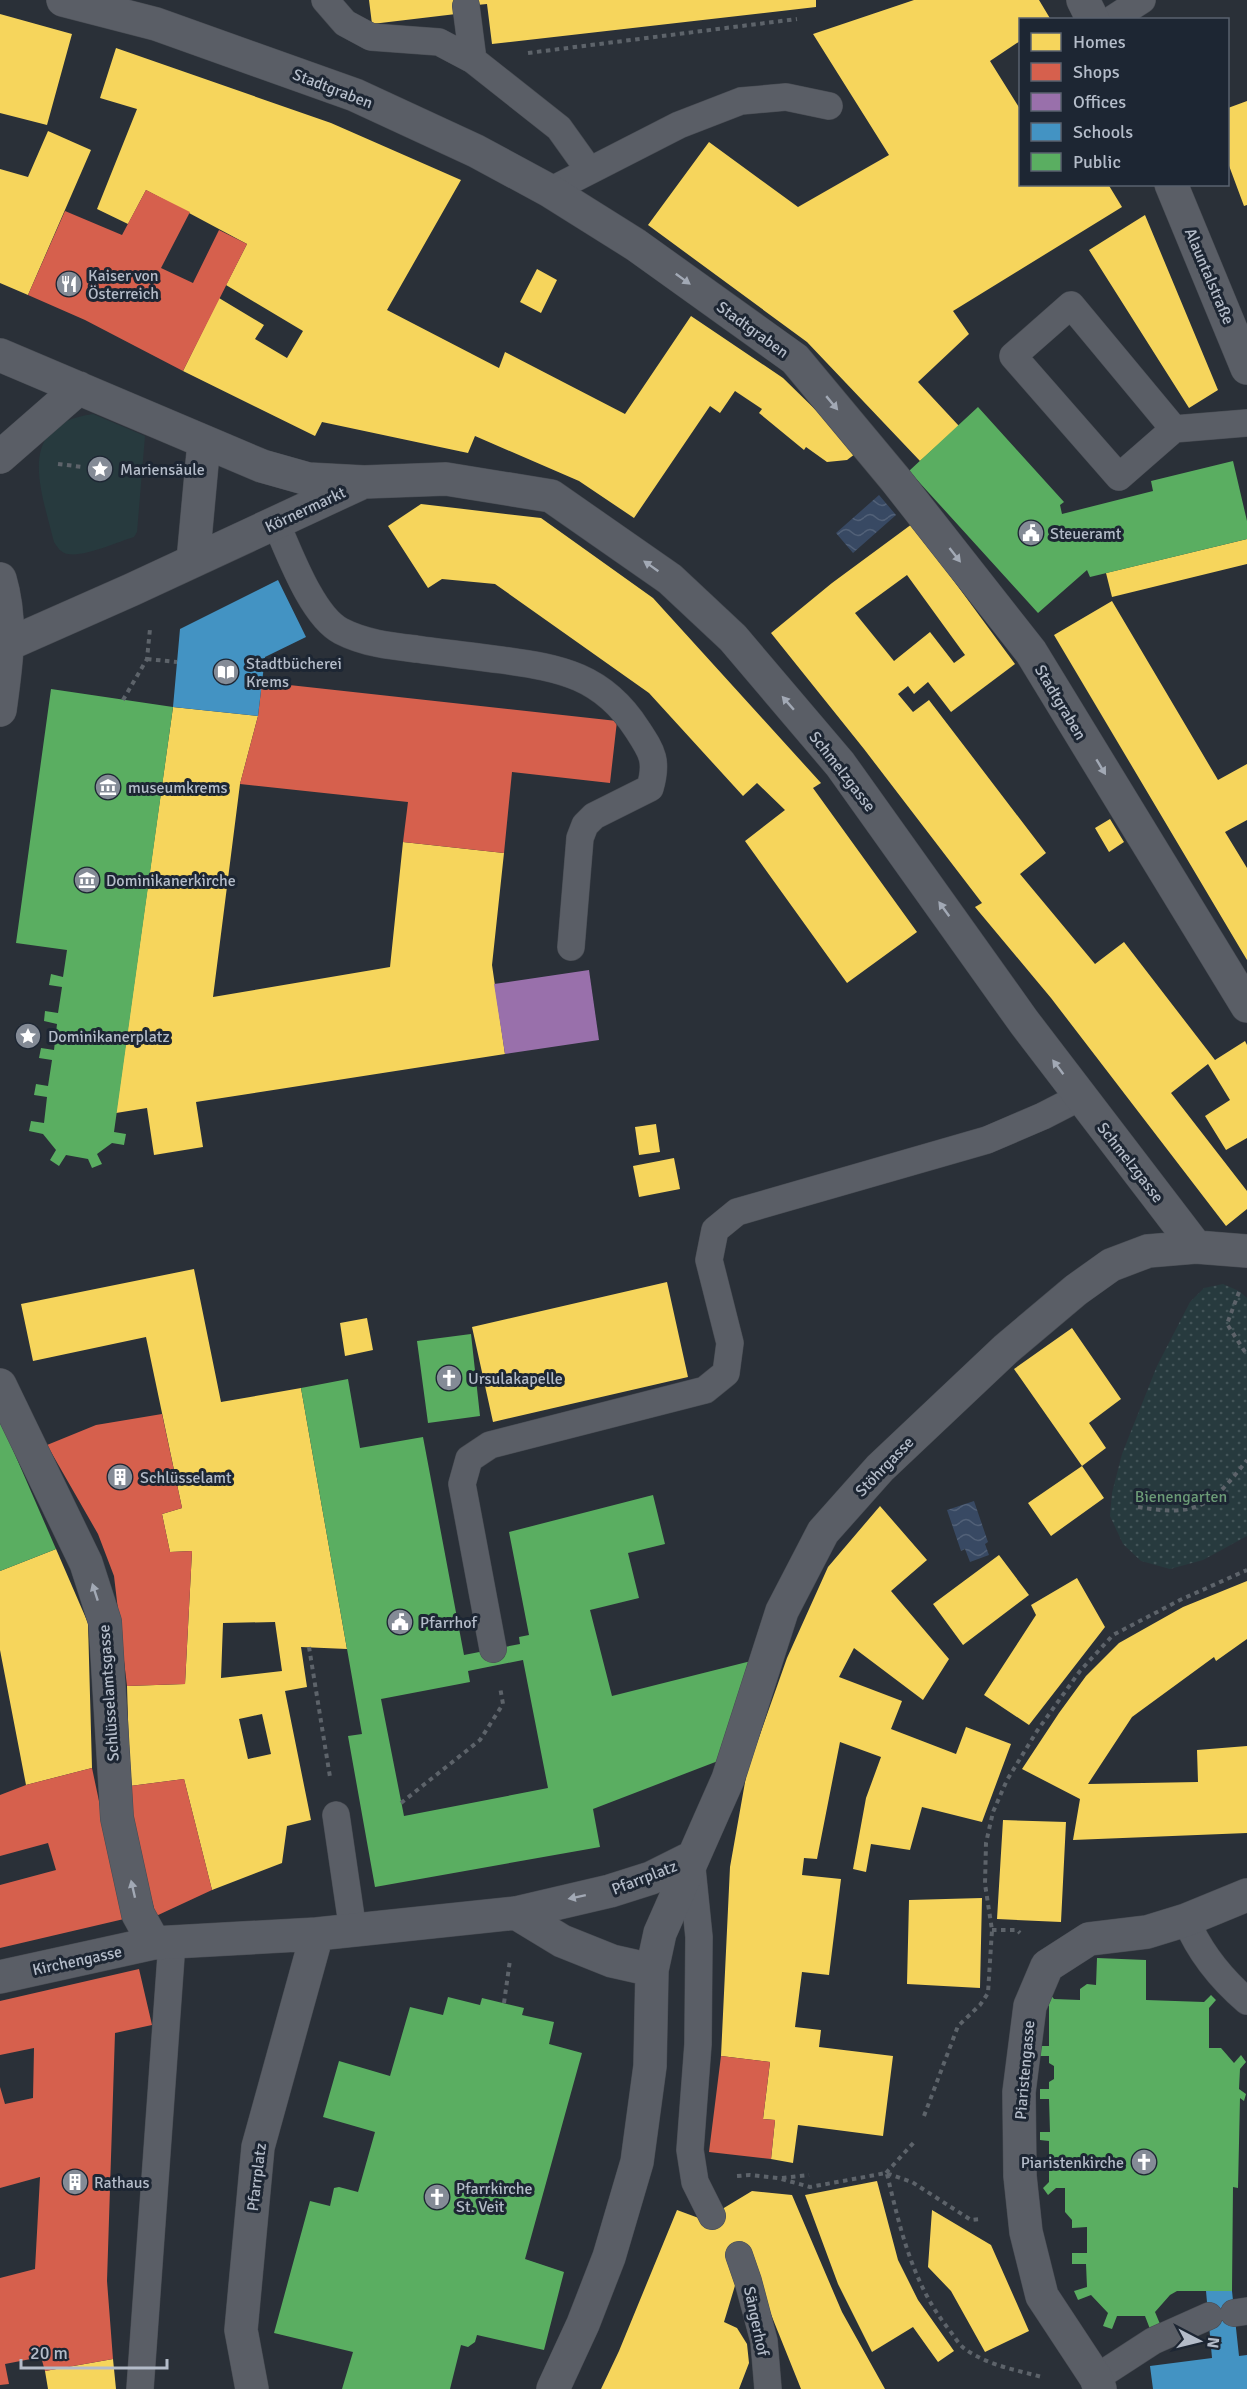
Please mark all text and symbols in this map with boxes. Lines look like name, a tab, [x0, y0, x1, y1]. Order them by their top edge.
legend	[1019, 18, 1229, 186]
text: Homes	[1073, 31, 1126, 53]
text: Shops	[1073, 61, 1120, 83]
street label: Stadtgraben	[290, 65, 375, 113]
text: Offices	[1073, 91, 1126, 113]
text: Schools	[1073, 121, 1133, 143]
text: Public	[1073, 151, 1121, 173]
street label: Alauntalstraße	[1180, 225, 1238, 328]
place label: Kaiser von Österreich	[88, 266, 159, 304]
restaurant icon: Kaiser von Österreich	[54, 269, 84, 299]
one-way arrow	[675, 273, 691, 285]
street label: Stadtgraben	[713, 297, 792, 363]
one-way arrow	[825, 395, 838, 410]
place icon: Mariensäule	[85, 454, 115, 484]
place label: Mariensäule	[120, 460, 205, 480]
street label: Körnermarkt	[262, 482, 349, 537]
public building icon: Steueramt	[1016, 518, 1046, 548]
place label: Steueramt	[1050, 524, 1122, 544]
one-way arrow	[948, 547, 961, 563]
one-way arrow	[644, 560, 660, 572]
place label: Stadtbücherei Krems	[246, 654, 342, 692]
library icon: Stadtbücherei Krems	[211, 657, 241, 687]
street label: Stadtgraben	[1030, 661, 1090, 744]
one-way arrow	[782, 696, 795, 711]
street label: Schmelzgasse	[805, 727, 880, 816]
one-way arrow	[1095, 759, 1106, 775]
museum icon: museumkrems	[93, 772, 123, 802]
place label: museumkrems	[128, 778, 227, 798]
museum icon: Dominikanerkirche	[72, 865, 102, 895]
place label: Dominikanerkirche	[106, 871, 236, 891]
one-way arrow	[939, 901, 950, 917]
place icon: Dominikanerplatz	[13, 1021, 43, 1051]
place label: Dominikanerplatz	[48, 1027, 170, 1047]
one-way arrow	[1052, 1059, 1064, 1075]
street label: Schmelzgasse	[1093, 1118, 1168, 1207]
church icon: Ursulakapelle	[434, 1363, 464, 1393]
place label: Ursulakapelle	[468, 1369, 563, 1389]
street label: Stöhrgasse	[851, 1433, 918, 1501]
building icon: Schlüsselamt	[105, 1462, 135, 1492]
place label: Schlüsselamt	[140, 1468, 232, 1488]
park label: Bienengarten	[1135, 1487, 1227, 1507]
one-way arrow	[90, 1583, 99, 1601]
public building icon: Pfarrhof	[385, 1607, 415, 1637]
place label: Pfarrhof	[420, 1613, 477, 1633]
street label: Schlüsselamtsgasse	[94, 1624, 124, 1762]
street label: Pfarrplatz	[609, 1856, 680, 1900]
one-way arrow	[127, 1880, 137, 1898]
one-way arrow	[567, 1893, 586, 1903]
street label: Kirchengasse	[31, 1942, 124, 1980]
street label: Piaristengasse	[1011, 2020, 1039, 2121]
street label: Pfarrplatz	[243, 2142, 271, 2212]
church icon: Piaristenkirche	[1129, 2147, 1159, 2177]
place label: Piaristenkirche	[1021, 2153, 1124, 2173]
building icon: Rathaus	[60, 2167, 90, 2197]
place label: Rathaus	[94, 2173, 150, 2193]
place label: Pfarrkirche St. Veit	[456, 2179, 533, 2217]
church icon: Pfarrkirche St. Veit	[422, 2182, 452, 2212]
street label: Sängerhof	[739, 2285, 773, 2358]
north arrow	[1169, 2311, 1229, 2371]
scale bar	[21, 2332, 166, 2370]
text: N	[1202, 2336, 1223, 2349]
text: 20 m	[30, 2342, 68, 2364]

